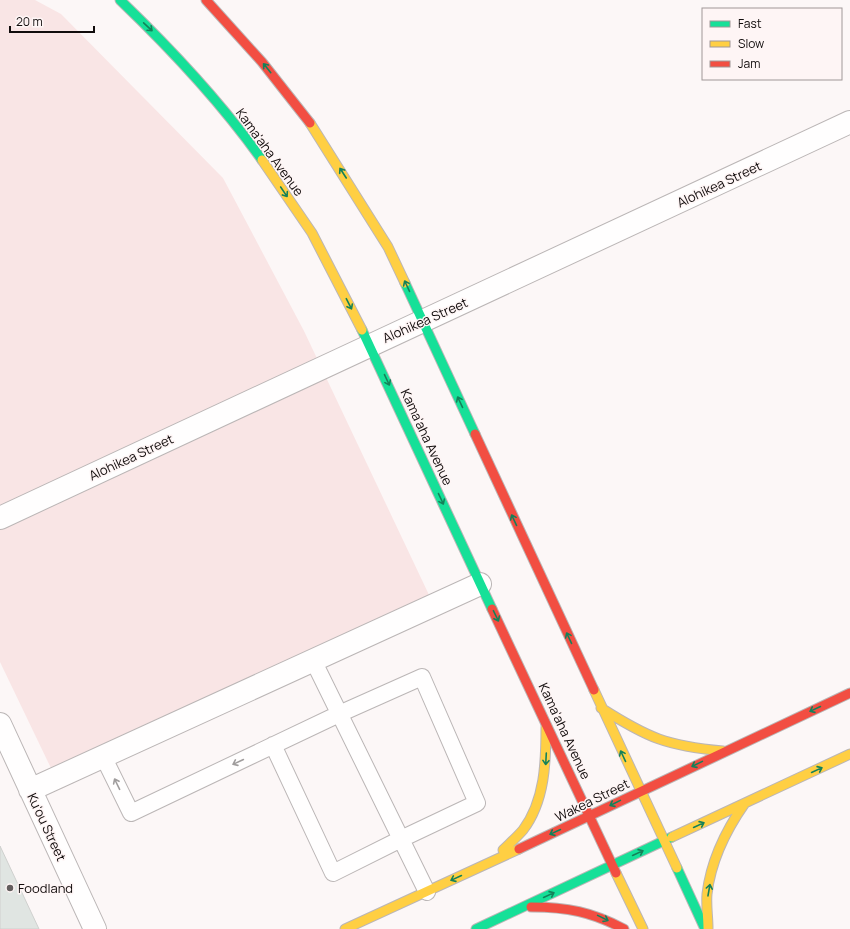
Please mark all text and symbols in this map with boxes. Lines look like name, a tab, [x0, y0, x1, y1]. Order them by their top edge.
scale bar	[10, 8, 94, 34]
legend	[702, 8, 842, 80]
text: 20 m	[16, 13, 43, 30]
text: Fast	[738, 15, 762, 32]
one-way arrow	[143, 22, 153, 32]
text: Slow	[738, 35, 764, 52]
text: Jam	[738, 55, 760, 72]
one-way arrow	[263, 63, 272, 73]
street label: Kama'aha Avenue	[232, 104, 308, 200]
street label: Alohikea Street	[674, 157, 764, 211]
one-way arrow	[339, 167, 347, 179]
one-way arrow	[280, 186, 288, 197]
one-way arrow	[403, 281, 410, 293]
street label: Alohikea Street	[380, 293, 470, 347]
one-way arrow	[346, 298, 353, 310]
one-way arrow	[384, 374, 391, 386]
street label: Kama'aha Avenue	[397, 386, 457, 489]
one-way arrow	[456, 396, 463, 408]
street label: Alohikea Street	[86, 430, 176, 484]
one-way arrow	[438, 492, 445, 504]
one-way arrow	[510, 514, 518, 526]
one-way arrow	[493, 610, 500, 622]
one-way arrow	[565, 632, 572, 644]
street label: Kama'aha Avenue	[535, 680, 595, 783]
one-way arrow	[809, 706, 821, 713]
one-way arrow	[619, 750, 626, 762]
one-way arrow	[542, 752, 549, 765]
one-way arrow	[232, 759, 244, 766]
one-way arrow	[691, 761, 703, 768]
one-way arrow	[811, 766, 823, 773]
street label: Wakea Street	[552, 774, 632, 826]
one-way arrow	[113, 779, 120, 791]
street label: Ku'ou Street	[23, 790, 71, 864]
one-way arrow	[609, 800, 621, 807]
one-way arrow	[693, 821, 705, 828]
one-way arrow	[549, 829, 561, 836]
one-way arrow	[632, 849, 644, 856]
one-way arrow	[450, 875, 462, 882]
place label: Foodland	[18, 879, 73, 897]
marker: Foodland	[5, 883, 15, 893]
one-way arrow	[705, 884, 713, 897]
one-way arrow	[543, 891, 555, 898]
one-way arrow	[596, 915, 608, 922]

